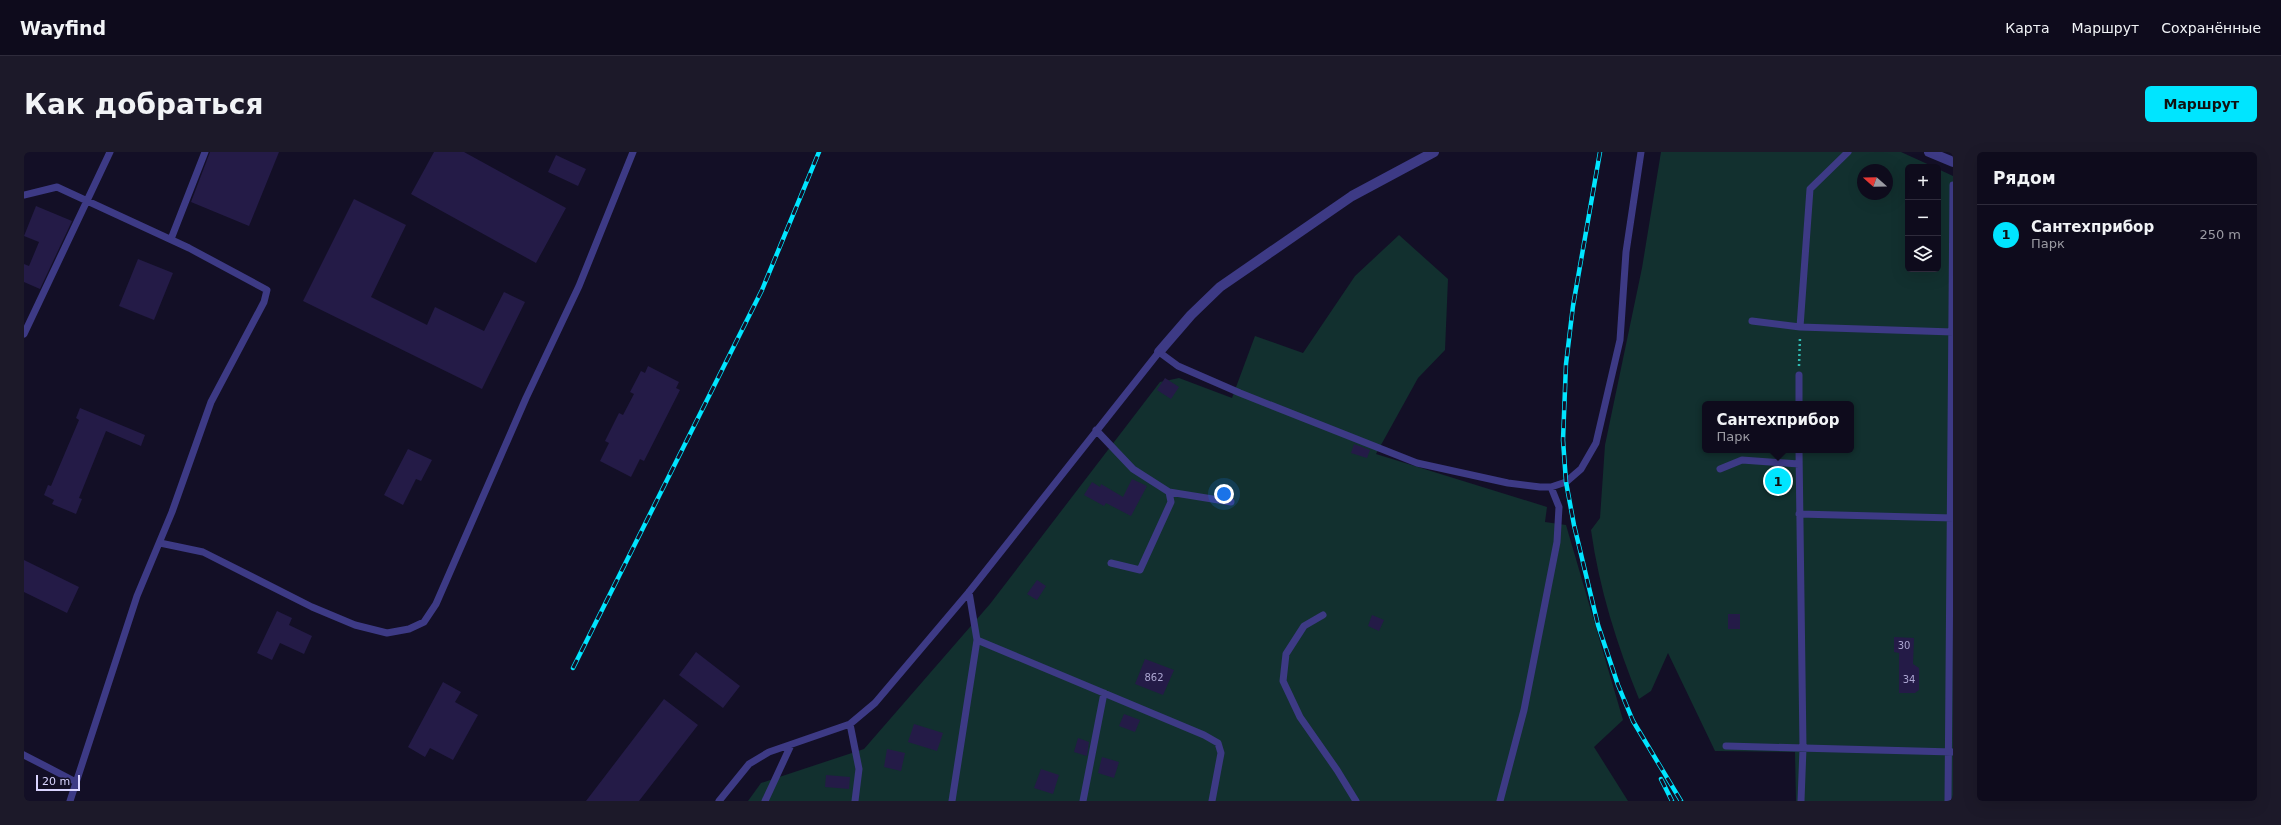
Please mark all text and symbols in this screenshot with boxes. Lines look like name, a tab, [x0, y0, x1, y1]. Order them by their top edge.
text: Wayfind	[20, 17, 106, 39]
text: Карта	[2005, 20, 2049, 36]
text: Маршрут	[2071, 20, 2139, 36]
text: Сохранённые	[2161, 20, 2261, 36]
button: Маршрут	[2145, 86, 2257, 122]
text: Как добраться	[24, 88, 263, 121]
north arrow	[1857, 164, 1893, 200]
map controls	[1905, 164, 1941, 272]
button: +	[1905, 164, 1941, 200]
text: Рядом	[1993, 168, 2056, 188]
button: −	[1905, 200, 1941, 236]
text: Сантехприбор	[2031, 218, 2154, 236]
text: 1	[2001, 227, 2011, 242]
text: 250 m	[2199, 227, 2241, 242]
button: layers	[1905, 236, 1941, 272]
text: Парк	[2031, 236, 2065, 251]
popup	[1702, 401, 1854, 453]
text: Сантехприбор	[1716, 411, 1840, 429]
text: Парк	[1716, 429, 1750, 444]
pin: 1	[1765, 466, 1791, 496]
your location	[1214, 484, 1234, 504]
house number: 30	[1898, 640, 1910, 651]
house number: 862	[1144, 672, 1164, 683]
house number: 34	[1903, 674, 1915, 685]
scale bar	[36, 773, 80, 792]
text: 20 m	[42, 775, 70, 788]

